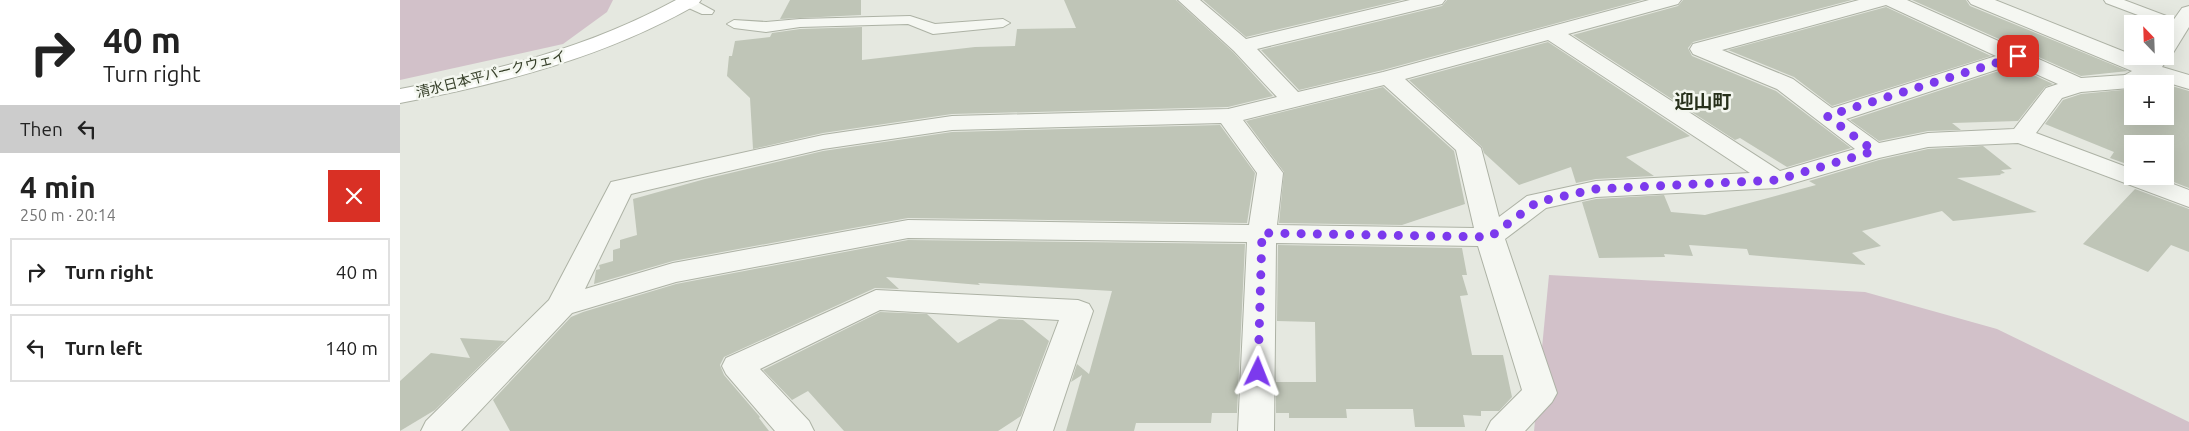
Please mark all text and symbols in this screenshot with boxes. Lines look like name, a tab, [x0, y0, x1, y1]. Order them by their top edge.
north arrow	[2124, 15, 2174, 65]
map controls	[2124, 15, 2174, 185]
icon: right	[20, 20, 85, 85]
text: 40 m	[103, 20, 181, 60]
pin	[1997, 35, 2039, 77]
icon: arrive	[2004, 42, 2032, 70]
street label: 清水日本平パークウェイ	[414, 48, 568, 100]
text: Turn right	[103, 61, 201, 86]
button: +	[2124, 75, 2174, 125]
district label: 迎山町	[1674, 90, 1732, 112]
icon: left	[73, 115, 101, 143]
text: Then	[20, 118, 63, 140]
button: −	[2124, 135, 2174, 185]
text: 4 min	[20, 170, 96, 204]
button: close	[328, 170, 380, 222]
text: 250 m · 20:14	[20, 206, 116, 224]
icon: right	[22, 258, 50, 286]
text: Turn right	[65, 261, 153, 283]
text: 40 m	[336, 261, 378, 283]
icon: left	[22, 334, 50, 362]
text: Turn left	[65, 337, 143, 359]
text: 140 m	[325, 337, 378, 359]
position arrow	[1231, 345, 1283, 397]

